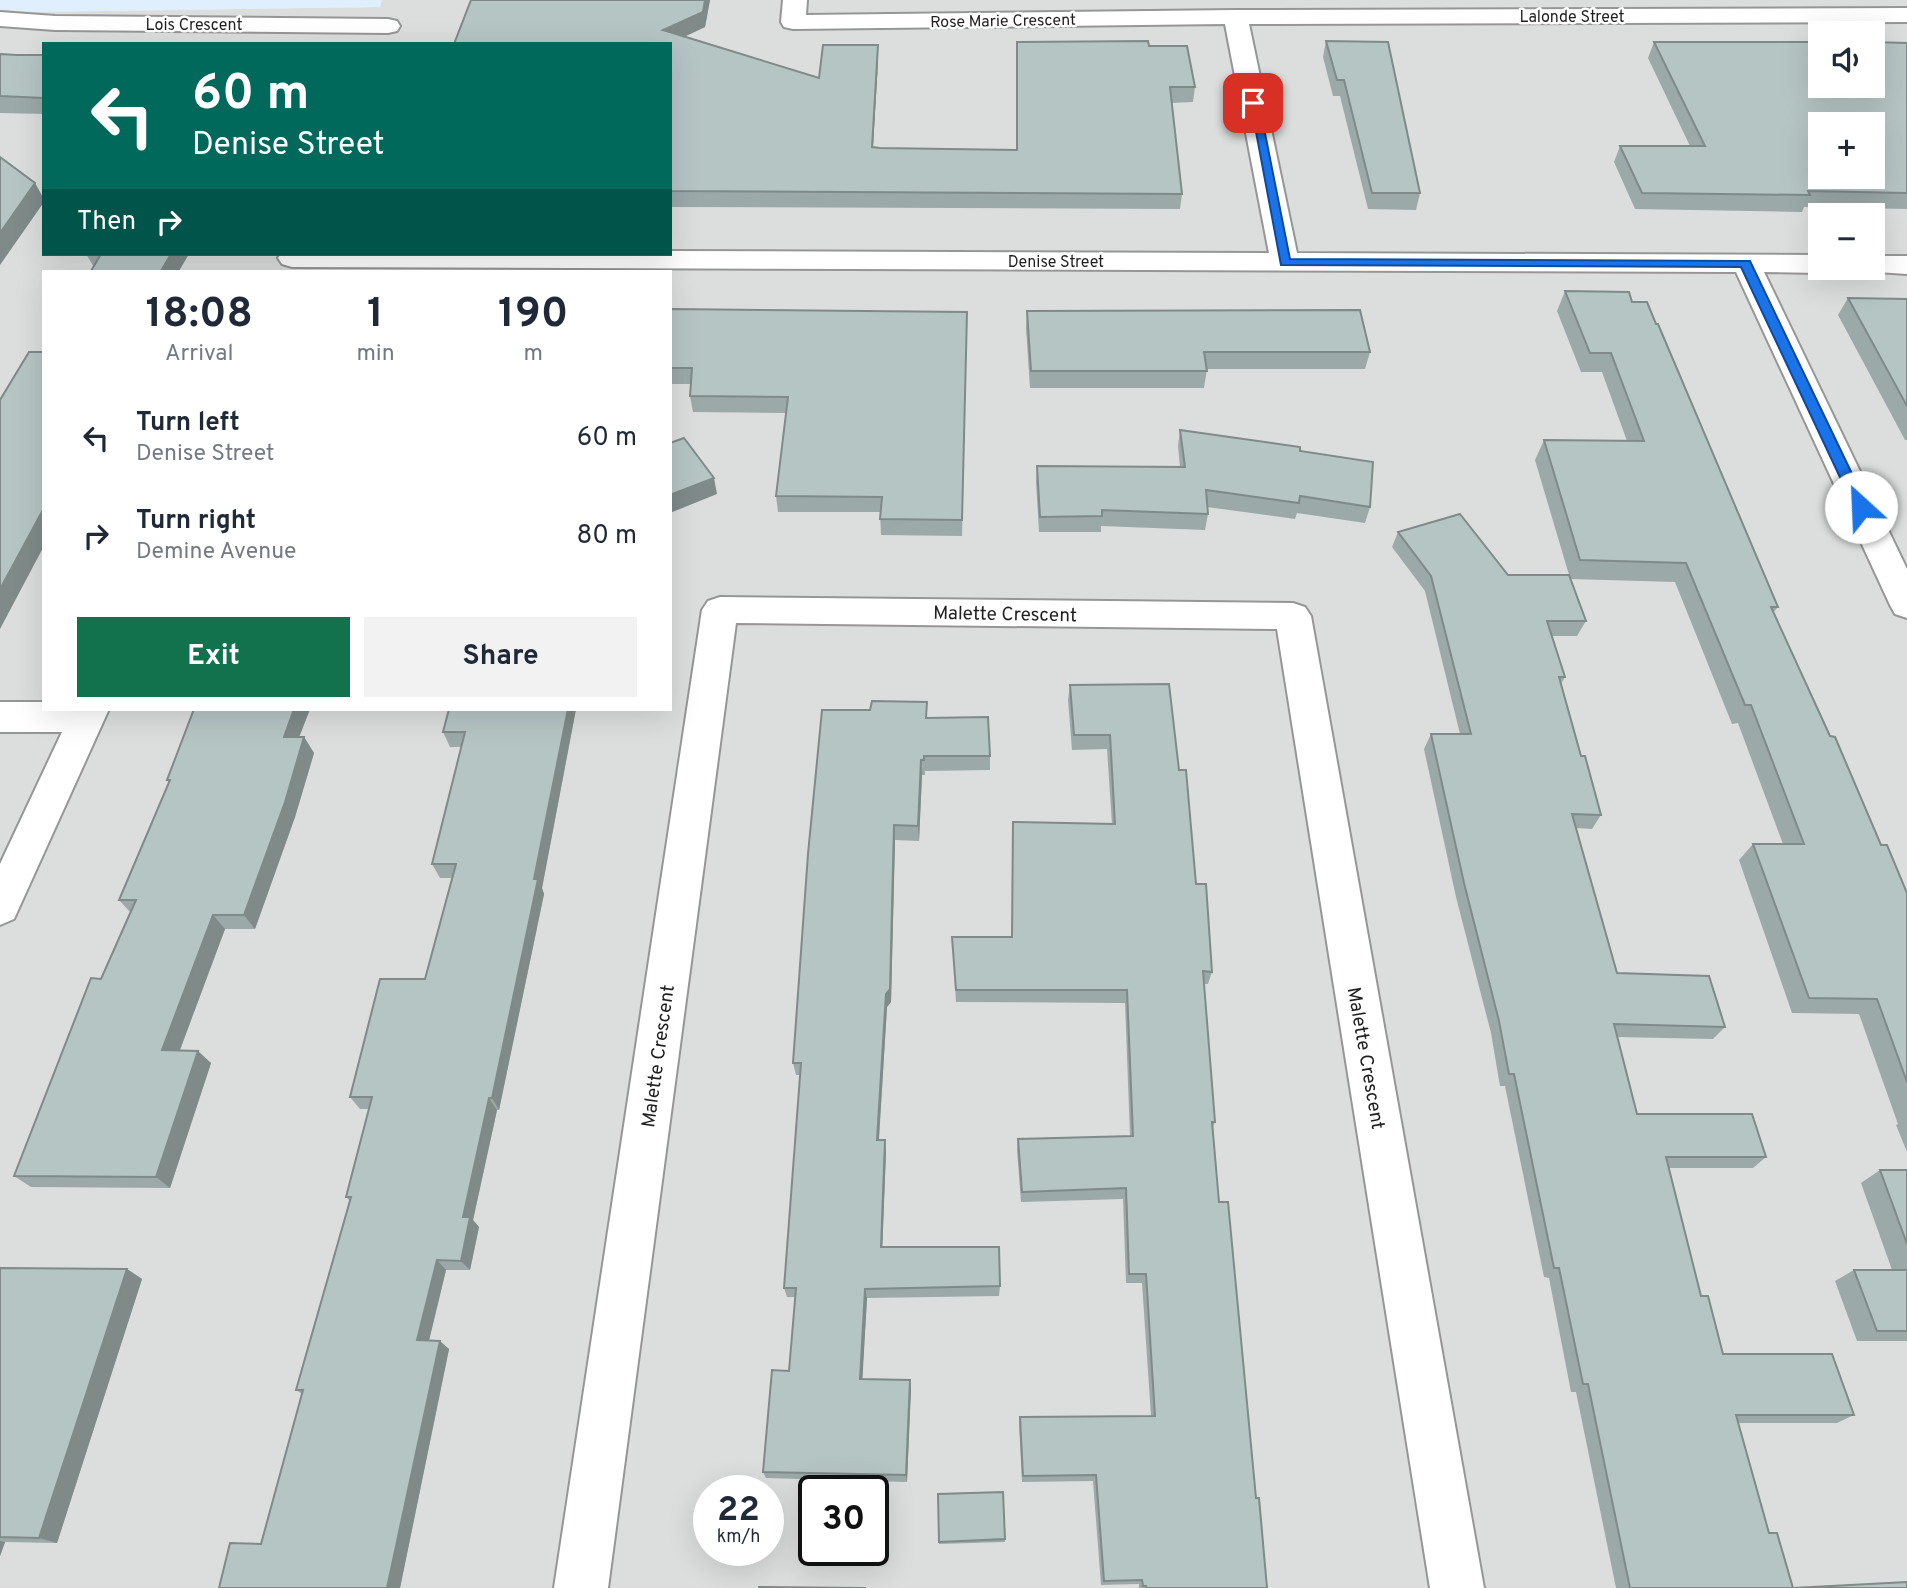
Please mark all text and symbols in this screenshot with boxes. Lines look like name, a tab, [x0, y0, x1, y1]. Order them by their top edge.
street label: Lalonde Street	[1519, 8, 1625, 28]
street label: Rose Marie Crescent	[930, 11, 1076, 33]
street label: Lois Crescent	[146, 16, 242, 36]
map controls	[1808, 21, 1885, 280]
button: sound	[1808, 21, 1885, 98]
text: 60 m	[192, 65, 310, 127]
icon: left	[77, 70, 168, 161]
pin	[1223, 73, 1283, 133]
icon: arrive	[1234, 84, 1272, 122]
button: +	[1808, 112, 1885, 189]
text: Denise Street	[192, 126, 385, 166]
icon: right	[150, 203, 188, 241]
button: −	[1808, 203, 1885, 280]
text: Then	[77, 206, 136, 239]
street label: Denise Street	[1008, 253, 1104, 273]
text: 18:08	[145, 289, 253, 342]
text: 1	[367, 289, 384, 342]
text: 190	[498, 289, 569, 342]
text: Arrival	[165, 340, 233, 369]
text: min	[356, 340, 395, 369]
text: m	[524, 340, 543, 369]
text: Turn left	[136, 407, 240, 440]
icon: left	[77, 419, 115, 457]
text: 60 m	[577, 422, 637, 455]
text: Denise Street	[136, 440, 275, 469]
position arrow	[1824, 470, 1898, 544]
text: Turn right	[136, 505, 256, 538]
icon: right	[77, 517, 115, 555]
text: 80 m	[577, 520, 637, 553]
text: Demine Avenue	[136, 538, 296, 567]
street label: Malette Crescent	[933, 602, 1077, 628]
button: Exit	[77, 617, 350, 697]
button: Share	[364, 617, 637, 697]
street label: Malette Crescent	[637, 983, 681, 1129]
street label: Malette Crescent	[1341, 985, 1389, 1131]
speed limit sign: 30	[798, 1475, 889, 1566]
text: 22	[717, 1489, 760, 1533]
text: km/h	[717, 1526, 760, 1549]

